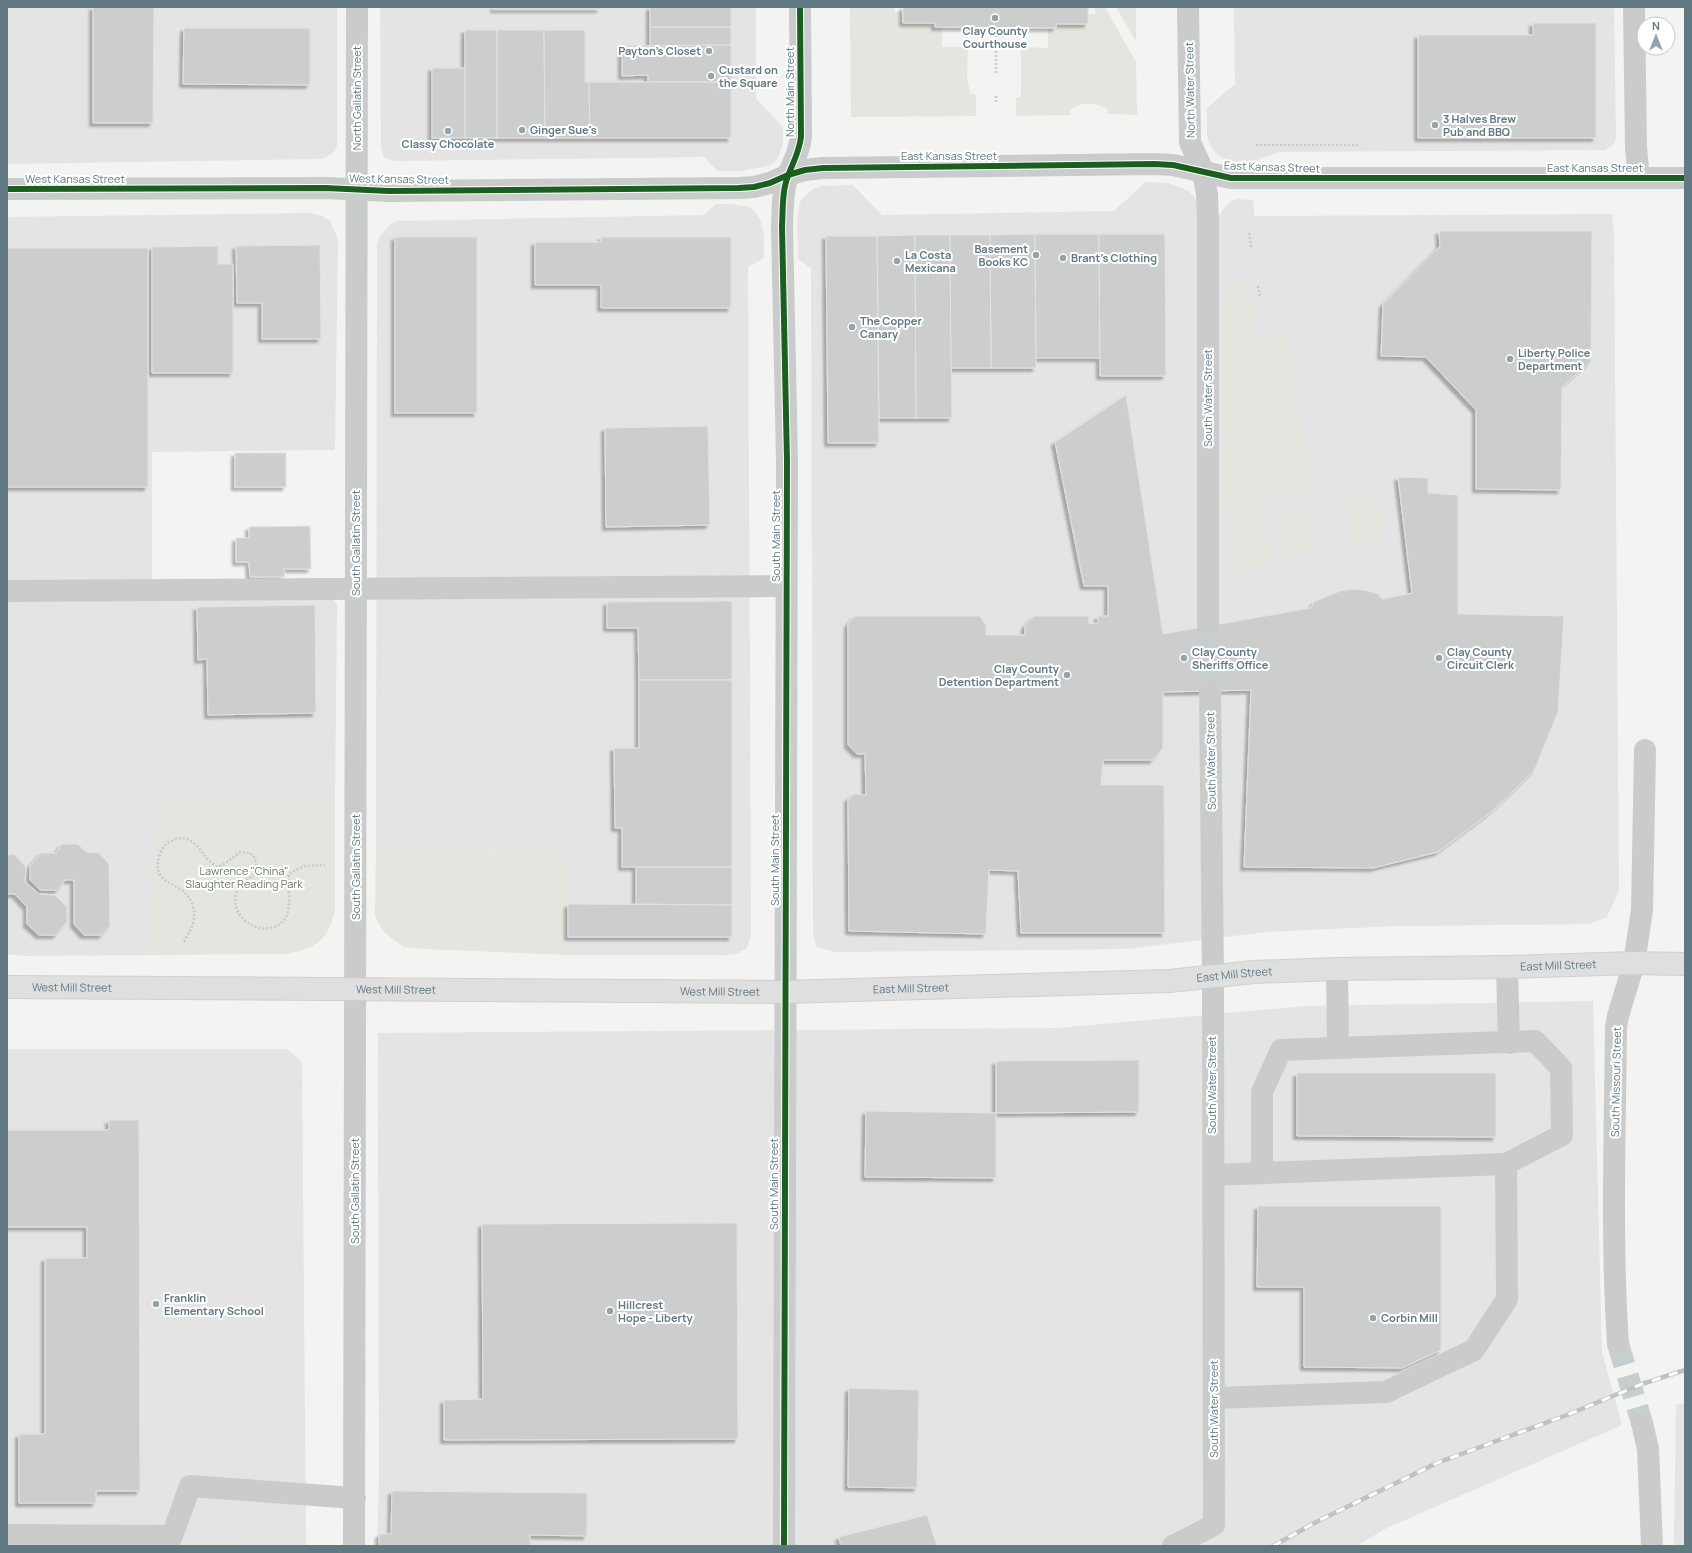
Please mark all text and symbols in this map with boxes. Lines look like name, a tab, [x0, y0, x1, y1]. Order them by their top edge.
marker: Clay County Courthouse	[990, 13, 1000, 23]
north arrow	[1636, 16, 1676, 56]
text: N	[1652, 18, 1660, 33]
place label: Clay County Courthouse	[962, 23, 1028, 51]
street label: North Water Street	[1181, 42, 1198, 138]
place label: Payton's Closet	[618, 43, 701, 58]
street label: North Gallatin Street	[349, 46, 364, 150]
marker: Payton's Closet	[704, 46, 714, 56]
street label: North Main Street	[782, 47, 797, 137]
place label: Custard on the Square	[719, 62, 778, 90]
marker: Custard on the Square	[706, 71, 716, 81]
place label: 3 Halves Brew Pub and BBQ	[1443, 111, 1516, 139]
marker: 3 Halves Brew Pub and BBQ	[1430, 120, 1440, 130]
place label: Ginger Sue's	[530, 122, 597, 137]
marker: Ginger Sue's	[517, 125, 527, 135]
marker: Classy Chocolate	[443, 126, 453, 136]
place label: Classy Chocolate	[402, 136, 495, 151]
street label: East Kansas Street	[901, 148, 997, 163]
street label: East Kansas Street	[1224, 157, 1320, 176]
street label: East Kansas Street	[1547, 160, 1643, 175]
street label: West Kansas Street	[349, 170, 449, 187]
street label: West Kansas Street	[25, 171, 125, 186]
place label: Basement Books KC	[974, 241, 1028, 269]
place label: La Costa Mexicana	[905, 247, 956, 275]
marker: Basement Books KC	[1031, 250, 1041, 260]
place label: Brant's Clothing	[1071, 250, 1157, 265]
marker: Brant's Clothing	[1058, 253, 1068, 263]
marker: La Costa Mexicana	[892, 256, 902, 266]
place label: The Copper Canary	[860, 313, 922, 341]
marker: The Copper Canary	[847, 322, 857, 332]
place label: Liberty Police Department	[1518, 345, 1591, 373]
street label: South Water Street	[1200, 349, 1215, 447]
marker: Liberty Police Department	[1505, 354, 1515, 364]
street label: South Gallatin Street	[348, 490, 363, 596]
street label: South Main Street	[768, 490, 783, 582]
place label: Clay County Sheriffs Office	[1192, 644, 1269, 672]
place label: Clay County Circuit Clerk	[1447, 644, 1515, 672]
marker: Clay County Sheriffs Office	[1179, 653, 1189, 663]
marker: Clay County Circuit Clerk	[1434, 653, 1444, 663]
place label: Clay County Detention Department	[939, 661, 1060, 689]
marker: Clay County Detention Department	[1062, 670, 1072, 680]
street label: South Water Street	[1202, 712, 1219, 810]
street label: South Gallatin Street	[348, 814, 363, 920]
street label: South Main Street	[767, 814, 782, 906]
park label: Lawrence "China" Slaughter Reading Park	[185, 863, 303, 891]
street label: East Mill Street	[1520, 956, 1597, 974]
street label: East Mill Street	[1196, 963, 1273, 985]
street label: West Mill Street	[32, 979, 112, 995]
street label: East Mill Street	[873, 979, 949, 996]
street label: West Mill Street	[356, 981, 436, 997]
street label: West Mill Street	[680, 983, 760, 999]
street label: South Missouri Street	[1607, 1027, 1624, 1137]
street label: South Water Street	[1204, 1036, 1219, 1134]
street label: South Gallatin Street	[347, 1138, 362, 1244]
street label: South Main Street	[766, 1138, 781, 1230]
place label: Franklin Elementary School	[164, 1290, 264, 1318]
place label: Hillcrest Hope - Liberty	[618, 1297, 693, 1325]
marker: Franklin Elementary School	[151, 1299, 161, 1309]
marker: Hillcrest Hope - Liberty	[605, 1306, 615, 1316]
place label: Corbin Mill	[1381, 1310, 1438, 1325]
marker: Corbin Mill	[1368, 1313, 1378, 1323]
street label: South Water Street	[1206, 1360, 1221, 1458]

